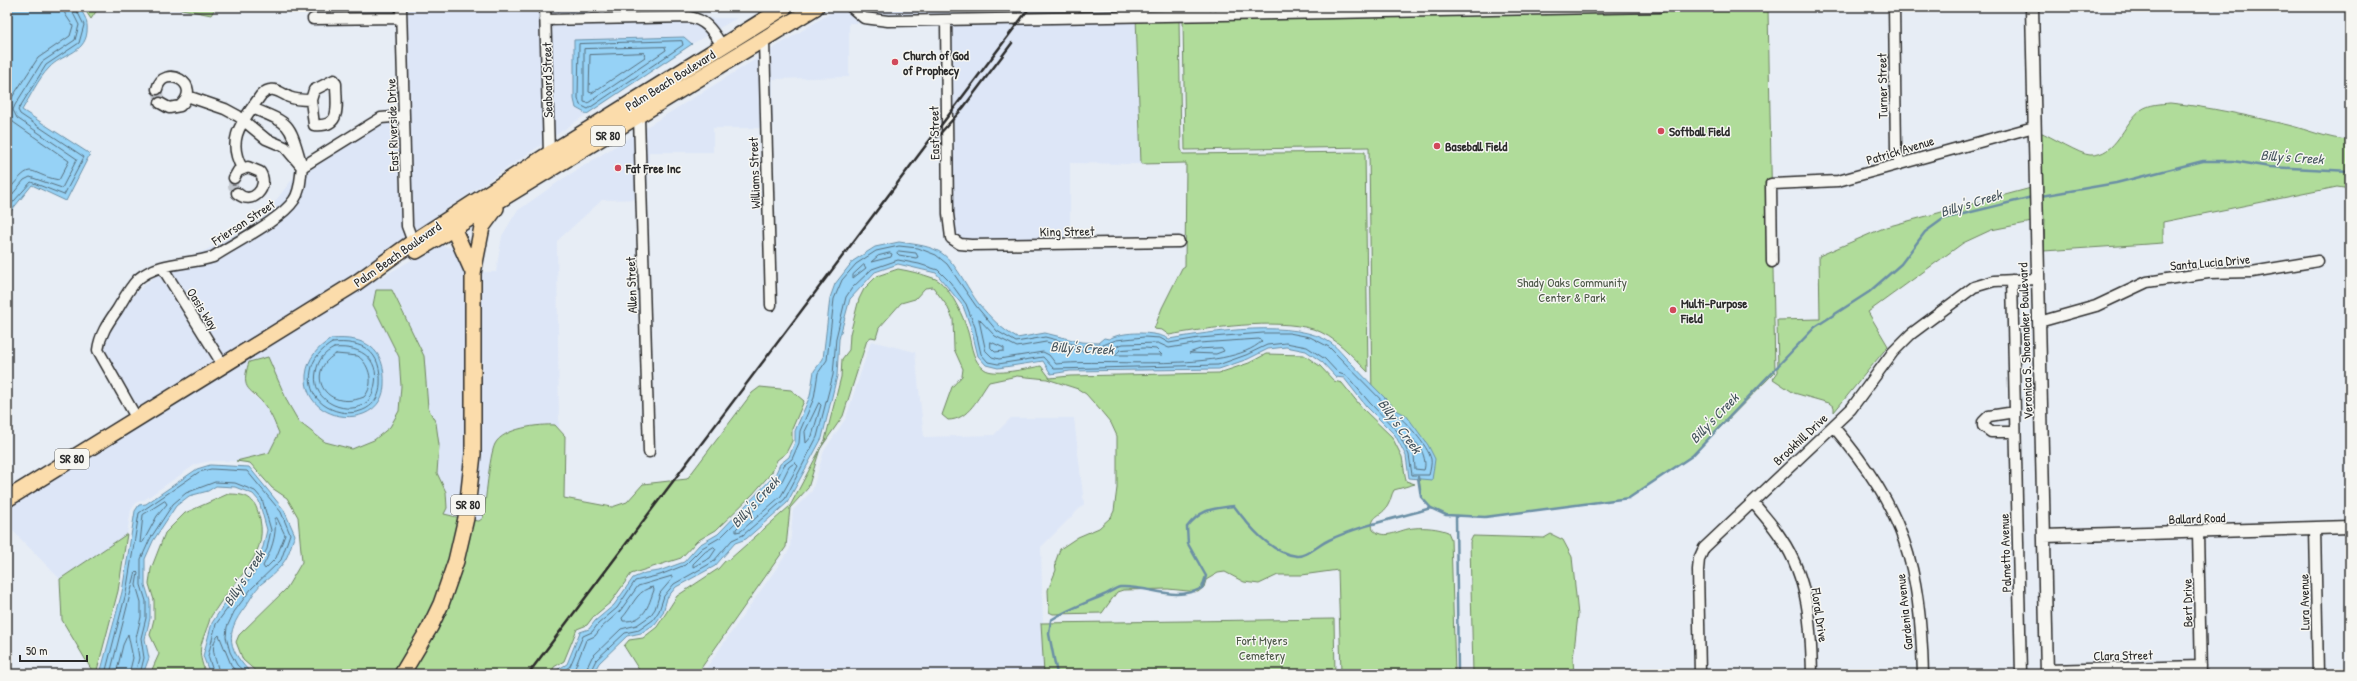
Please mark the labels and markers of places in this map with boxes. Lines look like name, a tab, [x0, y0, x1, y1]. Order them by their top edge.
place label: Church of God of Prophecy	[903, 46, 970, 80]
marker: Church of God of Prophecy	[890, 57, 900, 67]
place label: Softball Field	[1669, 122, 1731, 140]
marker: Softball Field	[1656, 126, 1666, 136]
place label: Baseball Field	[1445, 137, 1508, 155]
marker: Baseball Field	[1432, 141, 1442, 151]
place label: Fat Free Inc	[625, 159, 682, 177]
marker: Fat Free Inc	[613, 163, 623, 173]
place label: Multi-Purpose Field	[1680, 294, 1748, 327]
marker: Multi-Purpose Field	[1668, 305, 1678, 315]

